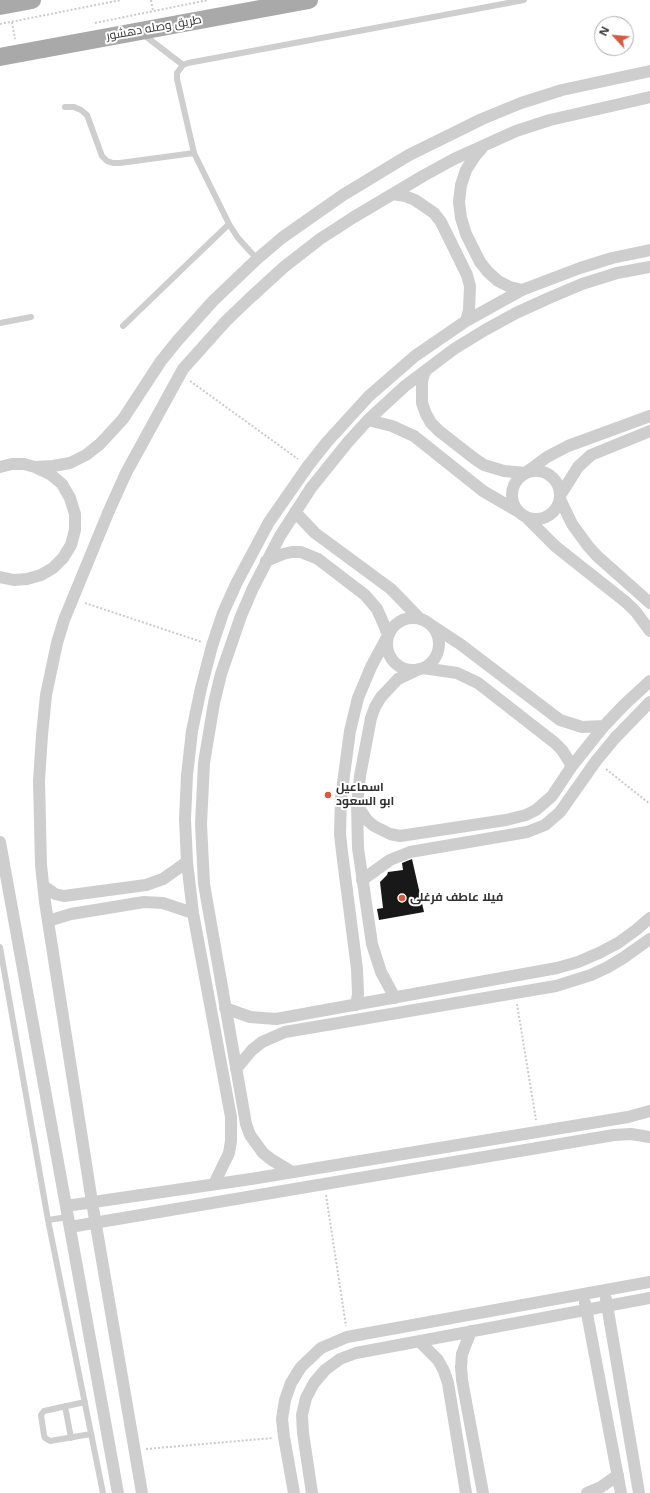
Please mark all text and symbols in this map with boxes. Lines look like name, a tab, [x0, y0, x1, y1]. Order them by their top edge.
street label: طريق وصله دهشور	[105, 13, 203, 43]
north arrow	[594, 16, 634, 56]
text: N	[595, 24, 612, 38]
place label: اسماعيل ابو السعود	[336, 781, 394, 809]
marker: اسماعيل ابو السعود	[323, 790, 333, 800]
place label: فيلا عاطف فرغلى	[410, 891, 503, 905]
marker: فيلا عاطف فرغلى	[397, 893, 407, 903]

